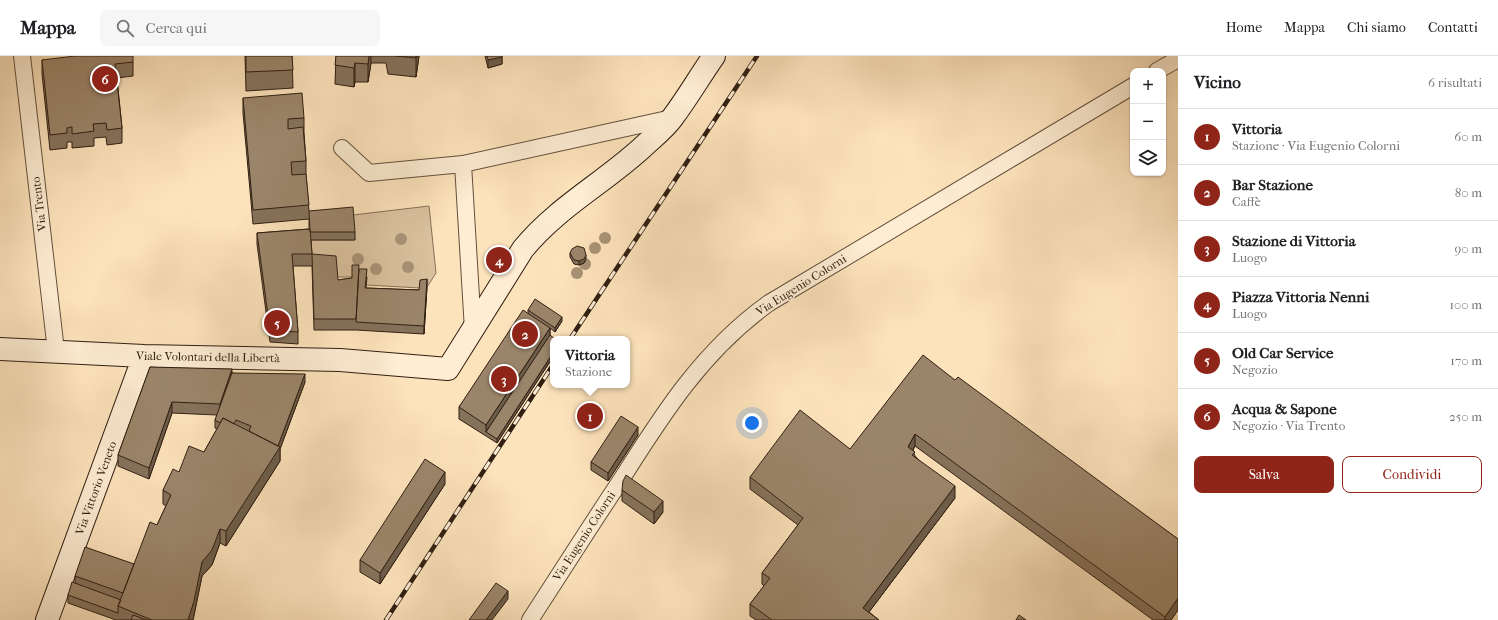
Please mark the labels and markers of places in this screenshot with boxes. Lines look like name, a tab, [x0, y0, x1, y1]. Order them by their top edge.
pin: 6	[92, 64, 118, 94]
pin: 4	[486, 245, 512, 275]
pin: 5	[264, 308, 290, 338]
pin: 2	[512, 319, 538, 349]
pin: 3	[491, 364, 517, 394]
pin: 1	[577, 401, 603, 431]

